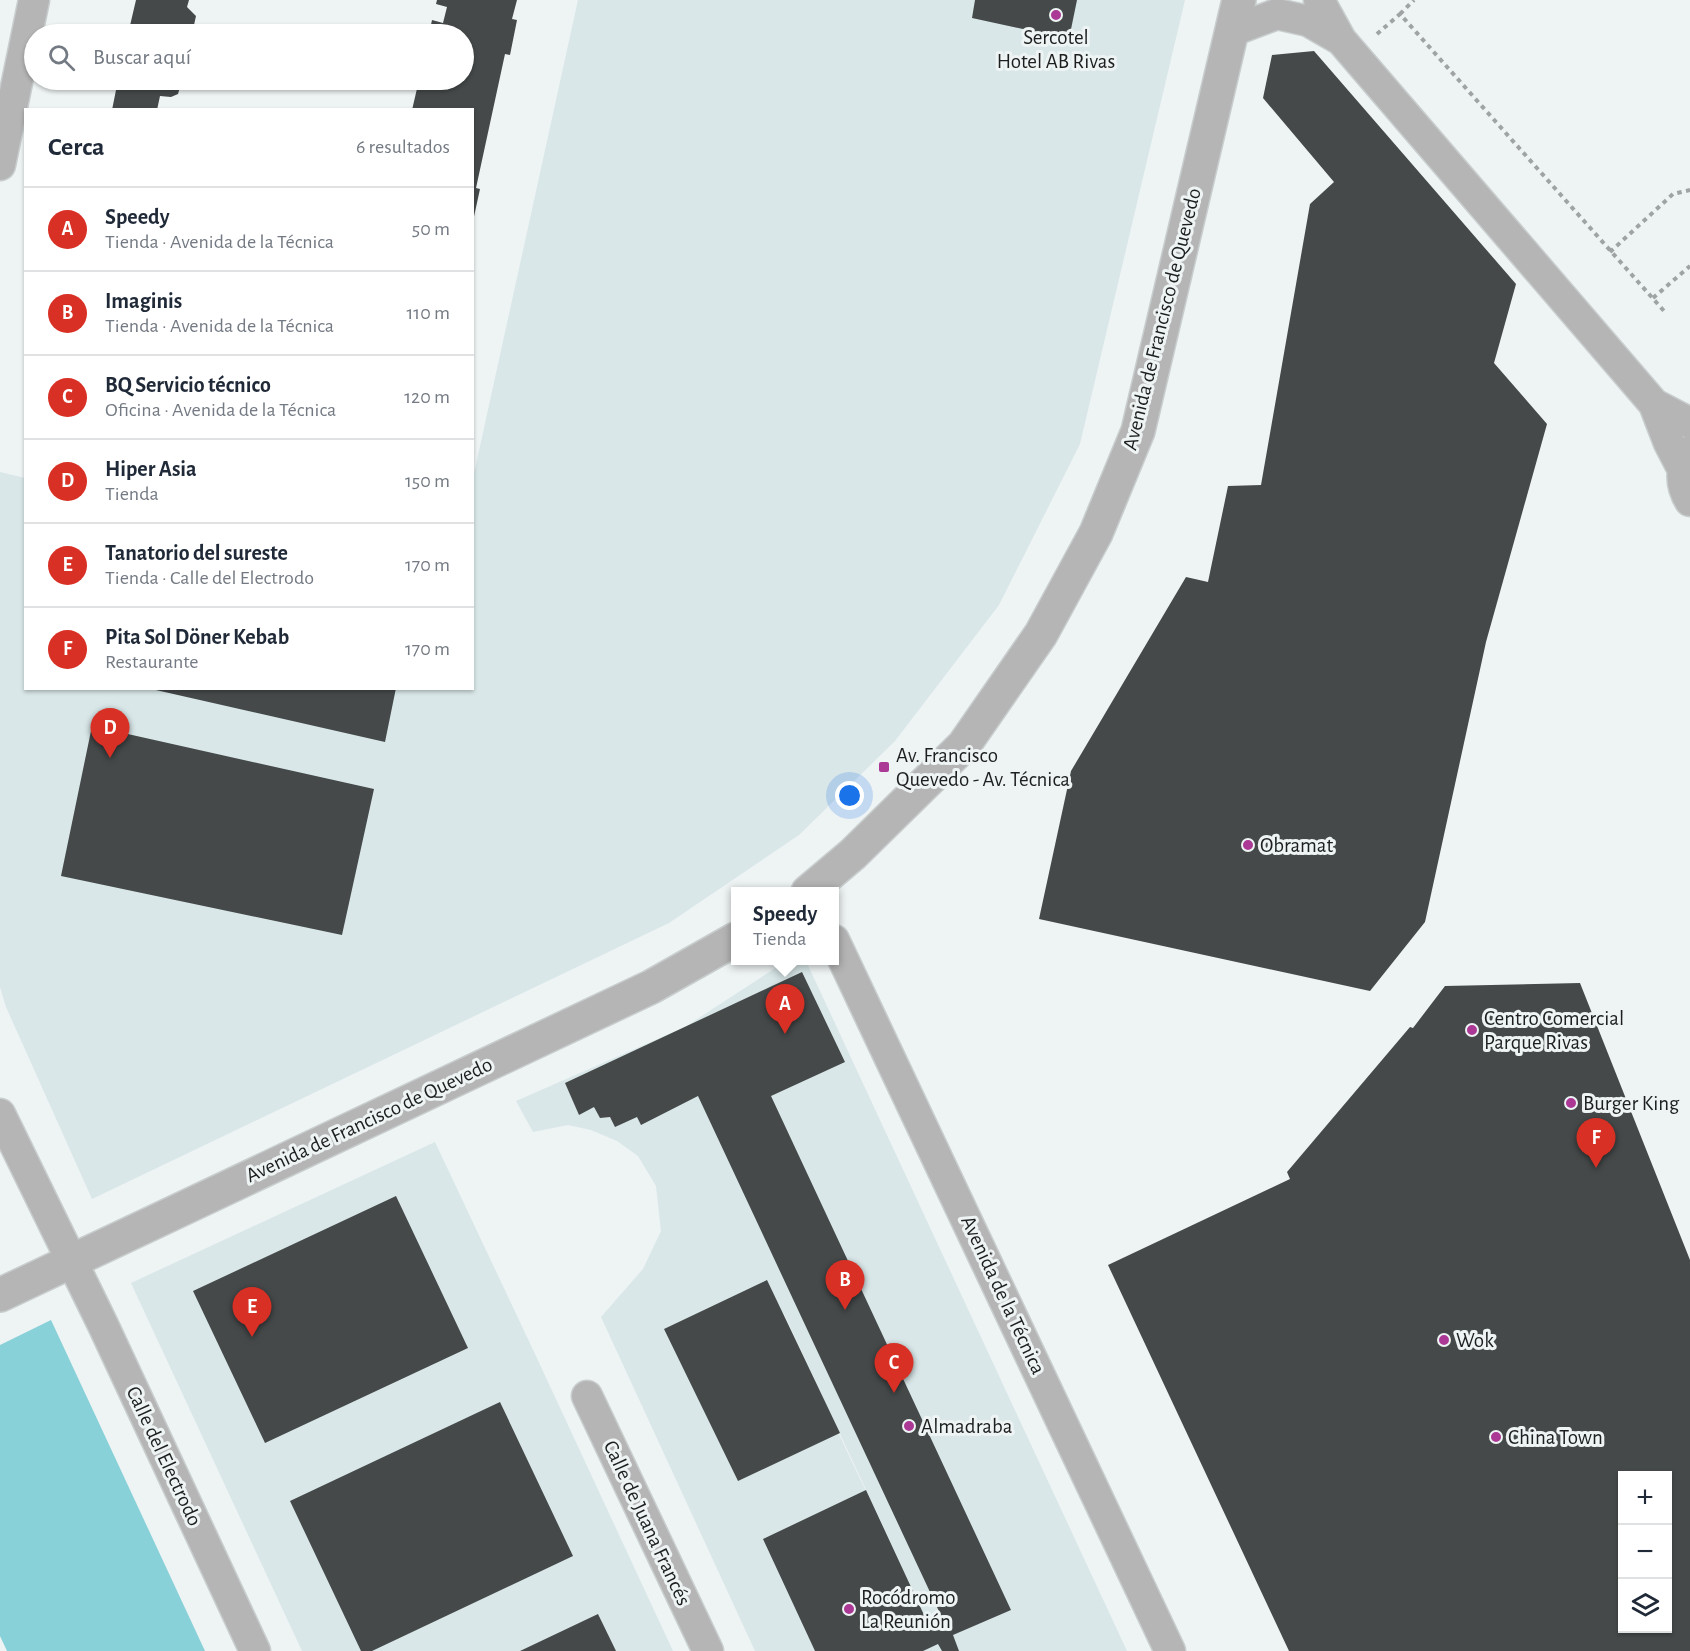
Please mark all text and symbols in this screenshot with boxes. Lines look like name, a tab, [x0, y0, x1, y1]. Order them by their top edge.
marker: Sercotel Hotel AB Rivas	[1049, 8, 1063, 22]
search box	[24, 24, 474, 90]
place label: Sercotel Hotel AB Rivas	[997, 27, 1115, 72]
icon: search	[45, 41, 78, 74]
text: Buscar aquí	[93, 46, 191, 68]
text: Cerca	[48, 134, 105, 160]
text: 6 resultados	[356, 137, 450, 157]
street label: Avenida de Francisco de Quevedo	[1119, 186, 1205, 452]
text: Speedy	[105, 206, 170, 228]
text: A	[62, 219, 74, 239]
text: 50 m	[412, 219, 450, 239]
text: Tienda · Avenida de la Técnica	[105, 232, 334, 252]
text: Imaginis	[105, 290, 182, 312]
text: B	[62, 303, 73, 323]
text: 110 m	[406, 303, 450, 323]
text: Tienda · Avenida de la Técnica	[105, 316, 334, 336]
text: BQ Servicio técnico	[105, 374, 271, 396]
text: C	[62, 387, 73, 407]
text: 120 m	[404, 387, 450, 407]
text: Oficina · Avenida de la Técnica	[105, 400, 336, 420]
text: Hiper Asia	[105, 458, 197, 480]
text: D	[61, 471, 74, 491]
text: 150 m	[405, 471, 450, 491]
text: Tienda	[105, 484, 159, 504]
text: Tanatorio del sureste	[105, 542, 288, 564]
text: E	[62, 555, 73, 575]
text: 170 m	[405, 555, 450, 575]
text: Tienda · Calle del Electrodo	[105, 568, 314, 588]
text: Pita Sol Döner Kebab	[105, 626, 289, 648]
text: F	[63, 639, 72, 659]
text: 170 m	[405, 639, 450, 659]
text: Restaurante	[105, 652, 199, 672]
pin: D	[90, 708, 130, 758]
place label: Av. Francisco Quevedo - Av. Técnica	[896, 745, 1070, 790]
marker: Av. Francisco Quevedo - Av. Técnica	[877, 760, 891, 774]
your location	[835, 781, 864, 810]
place label: Obramat	[1260, 835, 1333, 856]
marker: Obramat	[1241, 838, 1255, 852]
popup	[731, 887, 839, 965]
text: Speedy	[753, 903, 817, 925]
text: Tienda	[753, 929, 807, 949]
pin: A	[766, 984, 804, 1034]
place label: Centro Comercial Parque Rivas	[1484, 1008, 1624, 1053]
marker: Centro Comercial Parque Rivas	[1465, 1023, 1479, 1037]
street label: Avenida de Francisco de Quevedo	[243, 1054, 495, 1186]
place label: Burger King	[1583, 1093, 1680, 1114]
marker: Burger King	[1564, 1096, 1578, 1110]
pin: F	[1576, 1118, 1616, 1168]
street label: Avenida de la Técnica	[957, 1212, 1049, 1378]
pin: B	[826, 1260, 864, 1310]
pin: E	[232, 1288, 272, 1337]
place label: Wok	[1456, 1330, 1494, 1351]
marker: Wok	[1437, 1333, 1451, 1347]
pin: C	[874, 1344, 914, 1393]
street label: Calle del Electrodo	[122, 1383, 206, 1529]
place label: Almadraba	[921, 1416, 1013, 1437]
marker: Almadraba	[902, 1419, 916, 1433]
place label: China Town	[1508, 1427, 1603, 1448]
marker: China Town	[1489, 1430, 1503, 1444]
street label: Calle de Juana Francés	[600, 1437, 694, 1609]
map controls	[1618, 1471, 1672, 1633]
button: +	[1618, 1471, 1672, 1525]
button: −	[1618, 1525, 1672, 1579]
button: layers	[1618, 1579, 1672, 1633]
place label: Rocódromo La Reunión	[861, 1587, 955, 1632]
marker: Rocódromo La Reunión	[842, 1602, 856, 1616]

